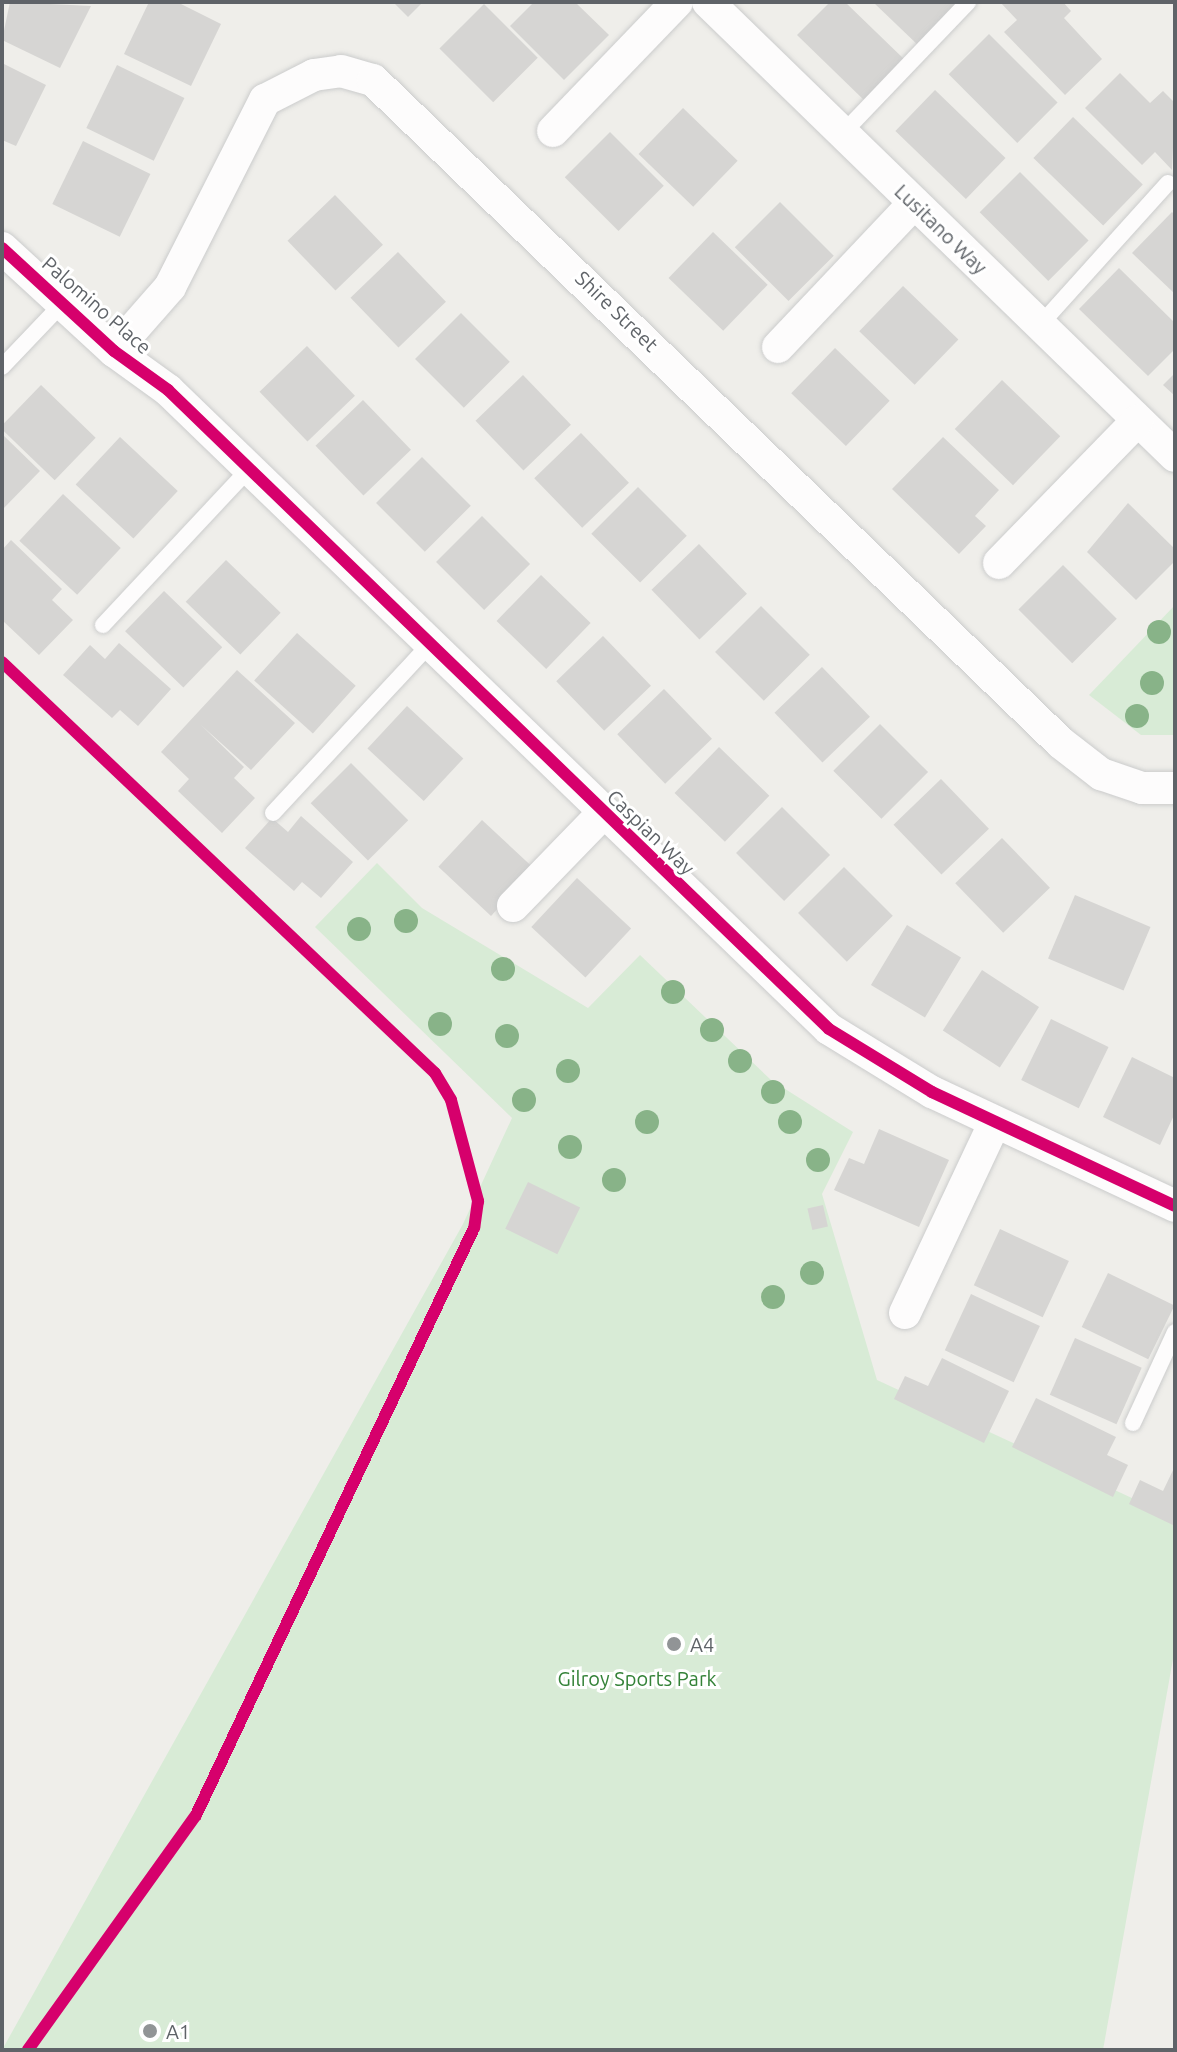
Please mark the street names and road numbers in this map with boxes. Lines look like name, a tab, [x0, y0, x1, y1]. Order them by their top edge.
street label: Lusitano Way	[890, 179, 992, 279]
street label: Palomino Place	[38, 251, 156, 359]
street label: Shire Street	[571, 266, 663, 356]
street label: Caspian Way	[602, 784, 700, 880]

